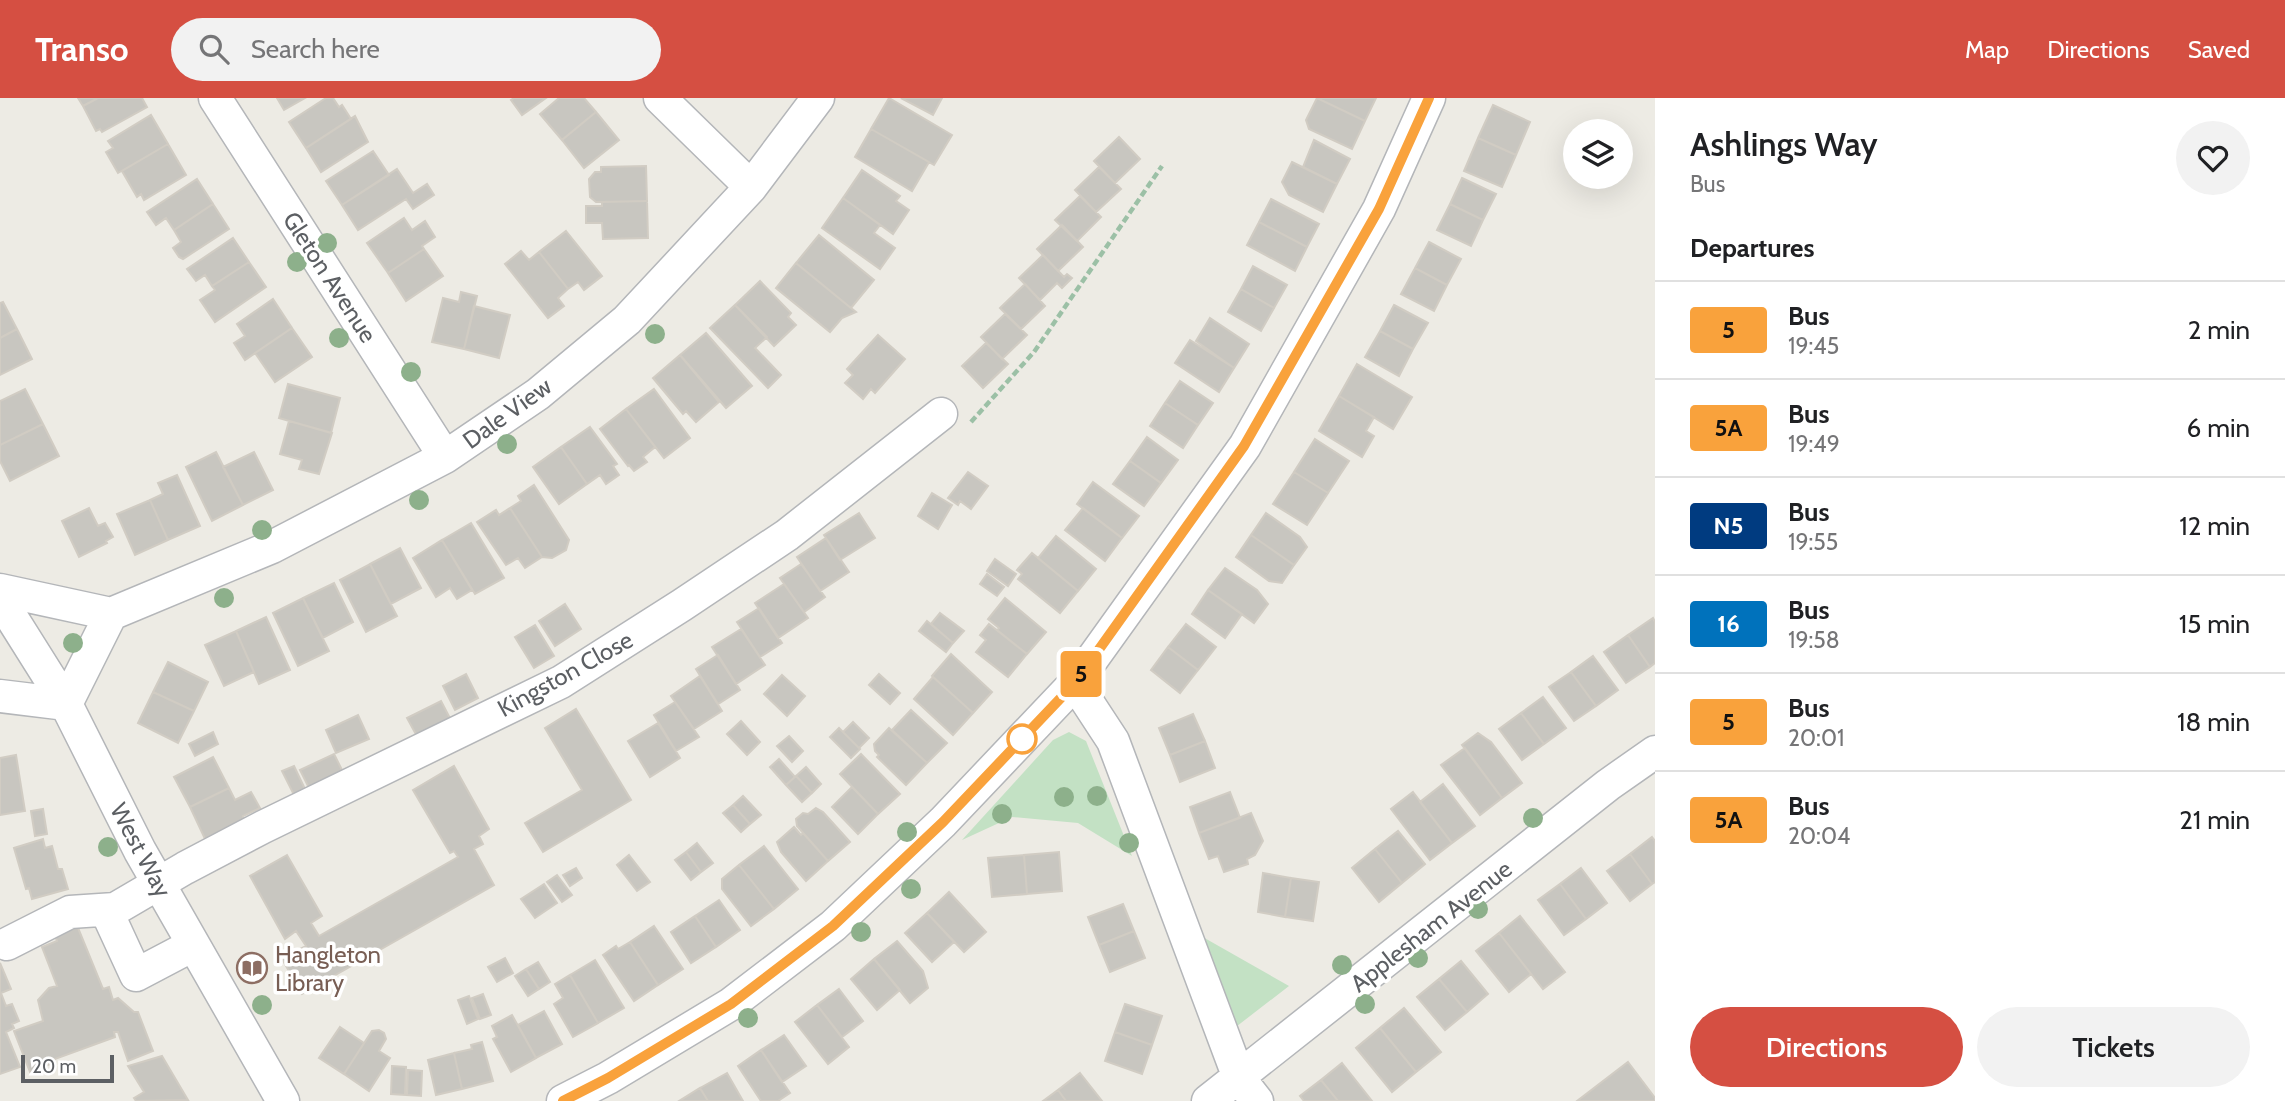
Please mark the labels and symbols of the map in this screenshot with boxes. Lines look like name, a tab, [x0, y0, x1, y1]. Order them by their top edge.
street label: Gleton Avenue	[277, 206, 383, 348]
street label: Dale View	[457, 371, 557, 455]
street label: Kingston Close	[492, 625, 638, 723]
line badge: 5	[1058, 651, 1104, 697]
unlabelled marker	[1007, 724, 1037, 754]
street label: West Way	[104, 798, 178, 902]
street label: Applesham Avenue	[1345, 854, 1517, 998]
place label: Hangleton Library	[275, 940, 381, 997]
library icon: Hangleton Library	[235, 951, 269, 985]
scale bar	[21, 1052, 114, 1084]

